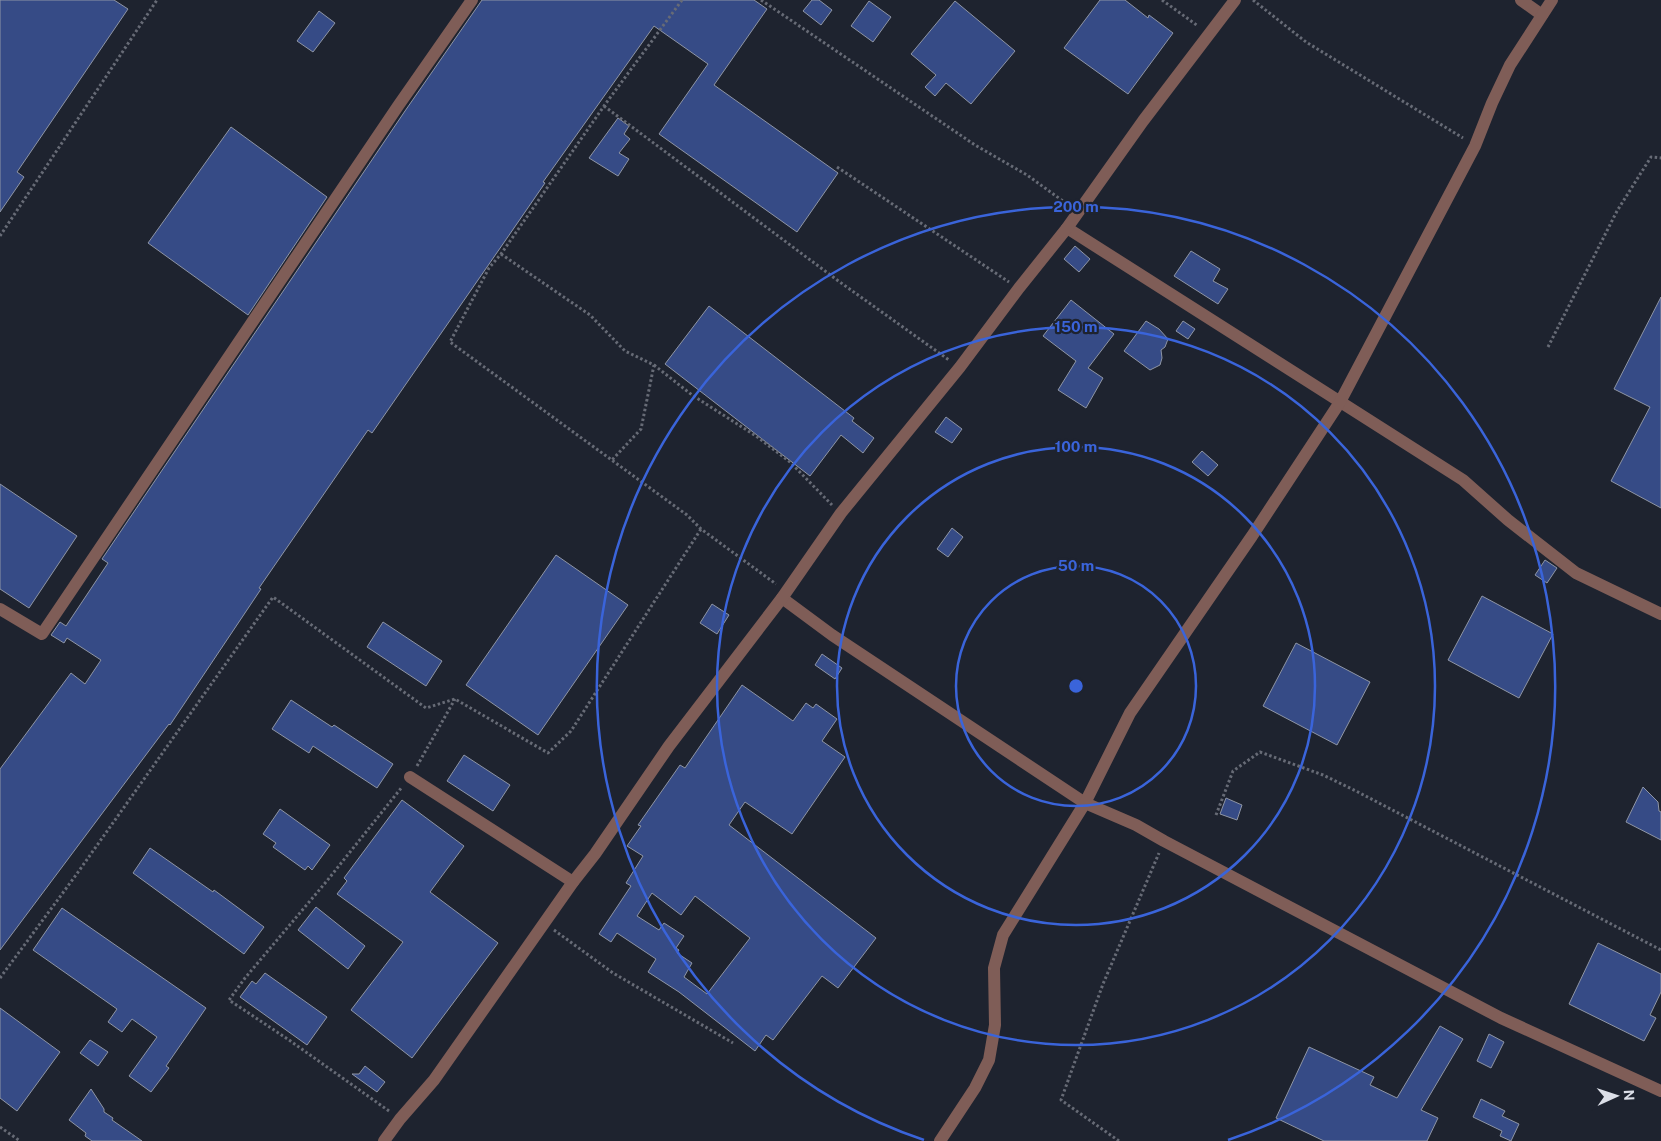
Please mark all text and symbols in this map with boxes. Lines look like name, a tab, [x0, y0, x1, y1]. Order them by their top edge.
text: 200 m	[1053, 198, 1099, 215]
text: 150 m	[1054, 318, 1098, 335]
text: 100 m	[1055, 438, 1097, 455]
text: 50 m	[1058, 557, 1094, 574]
centre of rings	[1067, 677, 1085, 695]
north arrow	[1591, 1071, 1641, 1121]
text: N	[1621, 1089, 1637, 1101]

